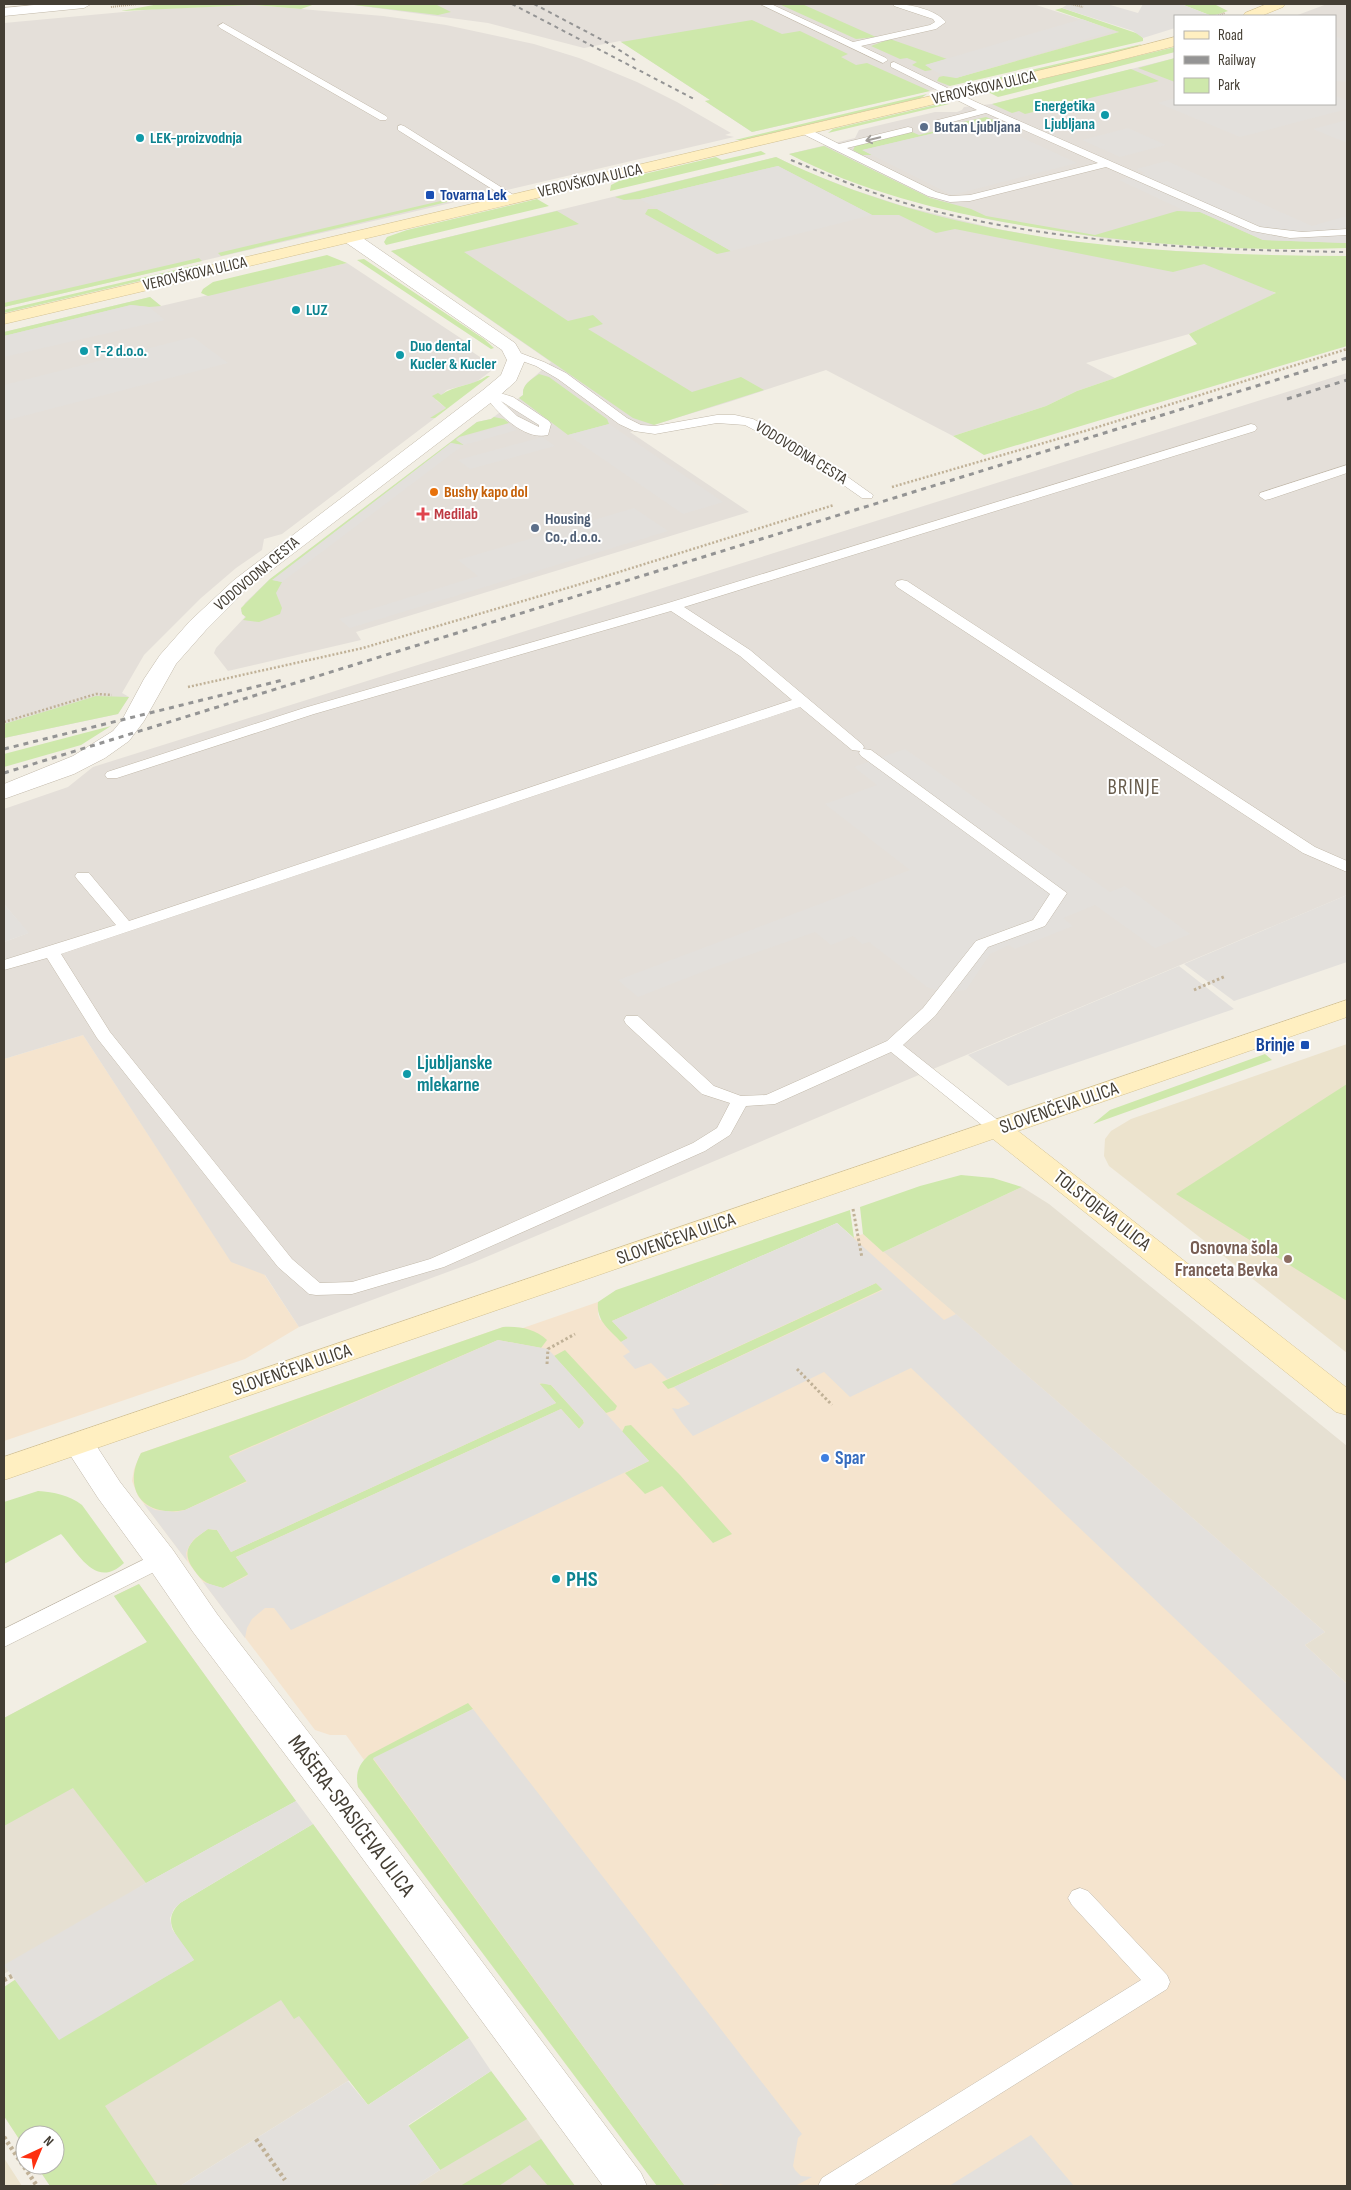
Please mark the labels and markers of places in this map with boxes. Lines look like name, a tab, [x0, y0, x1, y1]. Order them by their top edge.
place label: Energetika Ljubljana	[1034, 97, 1095, 134]
marker: Energetika Ljubljana	[1099, 109, 1111, 121]
place label: Butan Ljubljana	[934, 118, 1021, 137]
marker: Butan Ljubljana	[918, 121, 930, 133]
place label: LEK-proizvodnja	[150, 129, 242, 148]
marker: LEK-proizvodnja	[134, 132, 146, 144]
place label: Tovarna Lek	[440, 186, 507, 205]
marker: Tovarna Lek	[424, 189, 436, 201]
place label: LUZ	[306, 301, 328, 320]
marker: LUZ	[290, 304, 302, 316]
place label: Duo dental Kucler & Kucler	[410, 337, 496, 374]
place label: T-2 d.o.o.	[94, 342, 147, 361]
marker: T-2 d.o.o.	[78, 345, 90, 357]
marker: Duo dental Kucler & Kucler	[394, 349, 406, 361]
place label: Bushy kapo dol	[444, 483, 528, 502]
marker: Bushy kapo dol	[428, 486, 440, 498]
place label: Medilab	[434, 505, 478, 524]
marker: Medilab	[416, 507, 430, 521]
place label: Housing Co., d.o.o.	[545, 510, 601, 547]
marker: Housing Co., d.o.o.	[529, 522, 541, 534]
place label: Brinje	[1256, 1034, 1295, 1057]
marker: Brinje	[1299, 1039, 1311, 1051]
place label: Ljubljanske mlekarne	[417, 1052, 492, 1097]
marker: Ljubljanske mlekarne	[401, 1068, 413, 1080]
place label: Osnovna šola Franceta Bevka	[1175, 1237, 1278, 1282]
marker: Osnovna šola Franceta Bevka	[1282, 1253, 1294, 1265]
place label: Spar	[835, 1447, 866, 1470]
marker: Spar	[819, 1452, 831, 1464]
place label: PHS	[566, 1566, 598, 1593]
marker: PHS	[550, 1573, 562, 1585]

